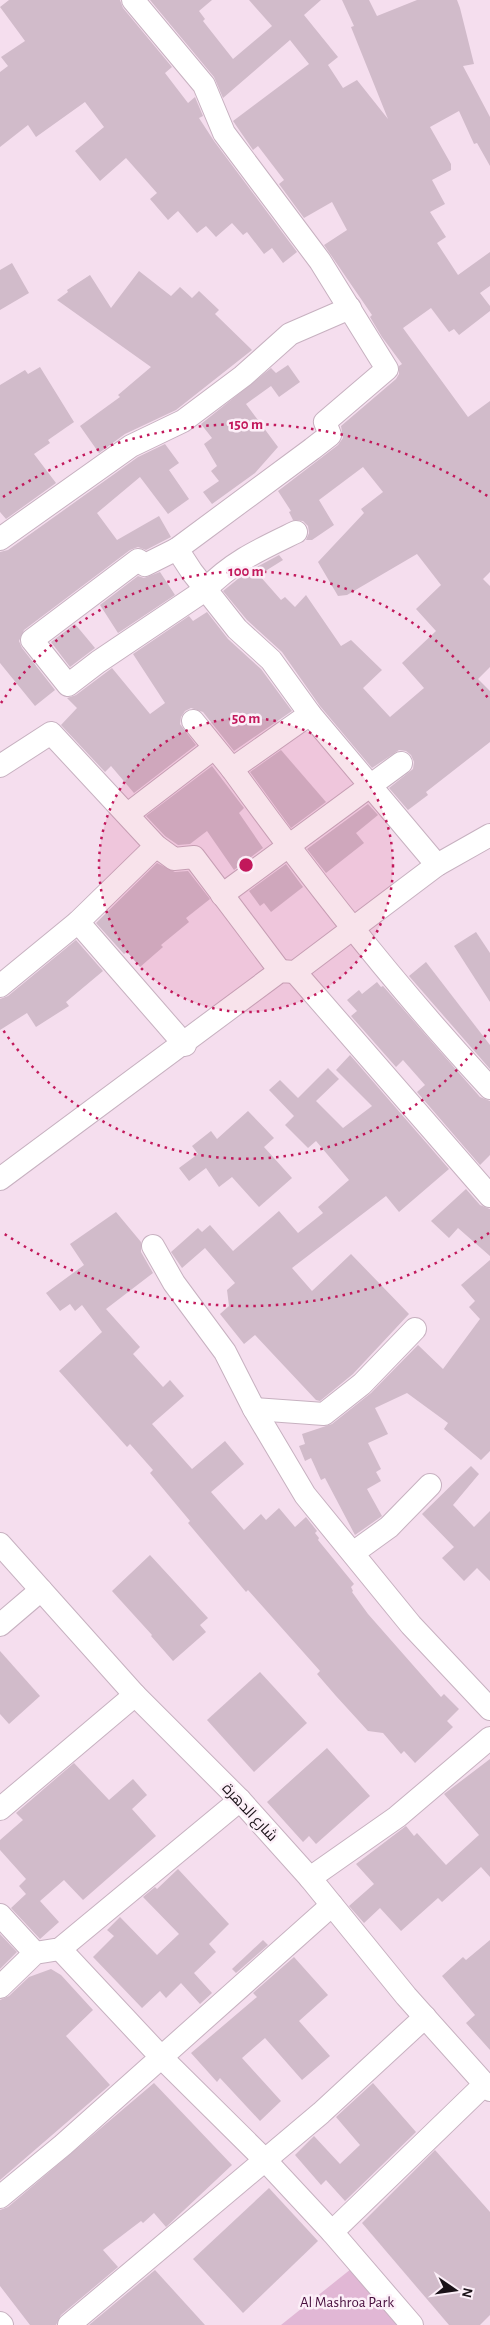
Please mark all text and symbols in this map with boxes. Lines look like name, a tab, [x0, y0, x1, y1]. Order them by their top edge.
text: 150 m	[229, 417, 263, 432]
text: 100 m	[228, 564, 264, 579]
text: 50 m	[232, 711, 260, 726]
centre of rings	[237, 856, 255, 874]
street label: شارع الدهرة	[217, 1780, 281, 1846]
north arrow	[430, 2265, 480, 2315]
text: N	[459, 2286, 475, 2299]
park label: Al Mashroa Park	[300, 2295, 394, 2310]

